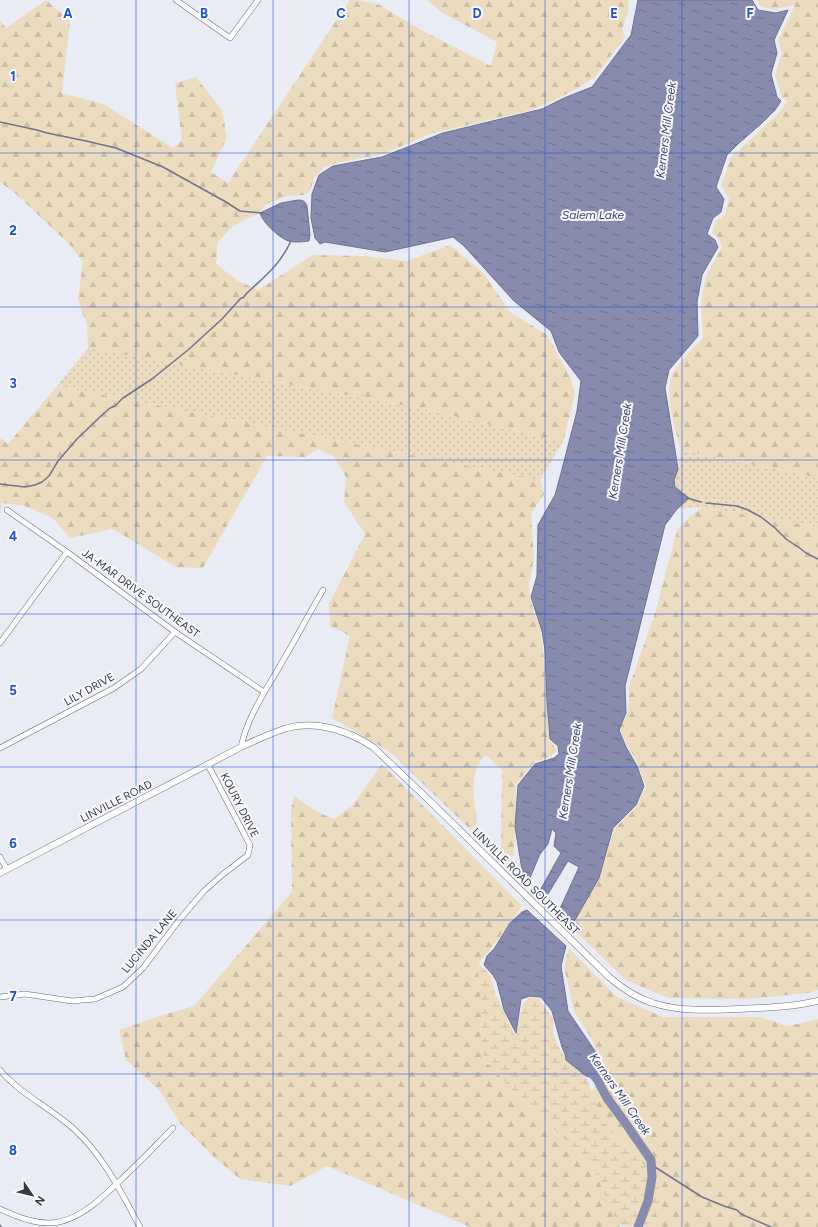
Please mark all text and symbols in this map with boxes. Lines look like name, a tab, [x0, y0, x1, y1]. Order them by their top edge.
text: A	[63, 6, 73, 21]
text: B	[200, 6, 208, 21]
text: C	[336, 6, 346, 21]
text: D	[472, 6, 482, 21]
text: E	[610, 6, 618, 21]
text: F	[746, 6, 754, 21]
text: 1	[10, 69, 16, 84]
water label: Kerners Mill Creek	[653, 80, 679, 179]
water label: Salem Lake	[562, 208, 625, 222]
text: 2	[9, 223, 17, 238]
text: 3	[9, 376, 17, 391]
water label: Kerners Mill Creek	[606, 401, 635, 500]
text: 4	[9, 529, 17, 544]
street label: JA-MAR DRIVE SOUTHEAST	[79, 546, 202, 641]
street label: LILY DRIVE	[62, 670, 117, 709]
text: 5	[9, 683, 17, 698]
water label: Kerners Mill Creek	[556, 721, 585, 820]
street label: KOURY DRIVE	[218, 771, 261, 840]
street label: LINVILLE ROAD	[78, 778, 155, 825]
street label: LINVILLE ROAD SOUTHEAST	[470, 825, 582, 937]
text: 6	[9, 836, 17, 851]
street label: LUCINDA LANE	[119, 907, 180, 976]
text: 7	[9, 989, 17, 1004]
water label: Kerners Mill Creek	[587, 1050, 654, 1139]
text: 8	[9, 1143, 17, 1158]
north arrow	[12, 1175, 52, 1215]
text: N	[32, 1193, 48, 1208]

